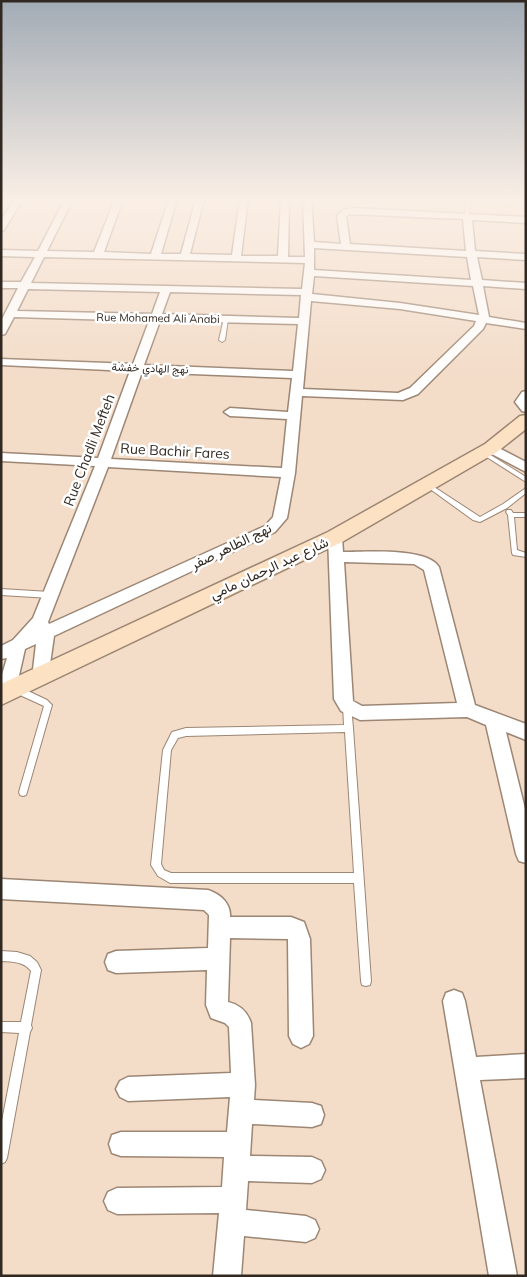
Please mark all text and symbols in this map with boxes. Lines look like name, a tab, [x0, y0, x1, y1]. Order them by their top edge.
street label: Rue Mohamed Ali Anabi	[96, 310, 220, 326]
street label: نهج الهادي خفشة	[111, 360, 189, 379]
street label: Rue Chadli Mefteh	[59, 391, 119, 509]
street label: Rue Bachir Fares	[120, 439, 230, 463]
street label: نهج الطاهر صفر	[187, 519, 275, 576]
street label: شارع عبد الرحمان مامي	[207, 533, 332, 606]

